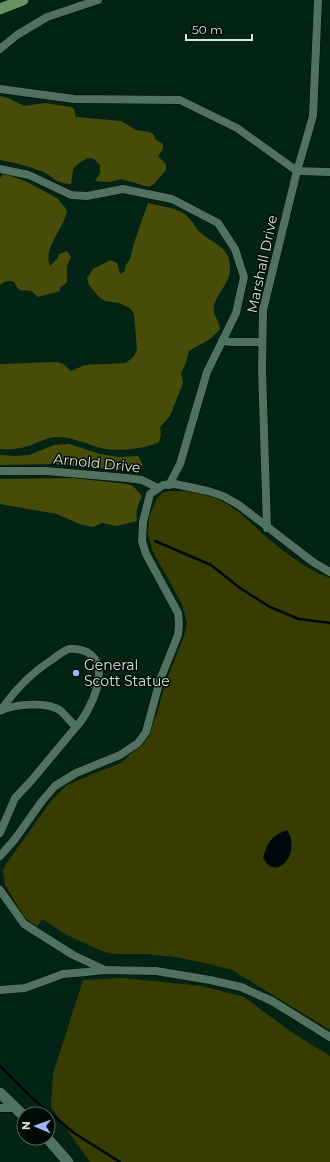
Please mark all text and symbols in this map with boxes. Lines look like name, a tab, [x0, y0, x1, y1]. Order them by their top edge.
scale bar	[186, 16, 252, 42]
text: 50 m	[192, 22, 223, 37]
street label: Marshall Drive	[243, 213, 281, 315]
street label: Arnold Drive	[53, 449, 141, 477]
place label: General Scott Statue	[84, 656, 170, 690]
marker: General Scott Statue	[71, 668, 81, 678]
north arrow	[16, 1106, 56, 1146]
text: N	[19, 1121, 33, 1130]

